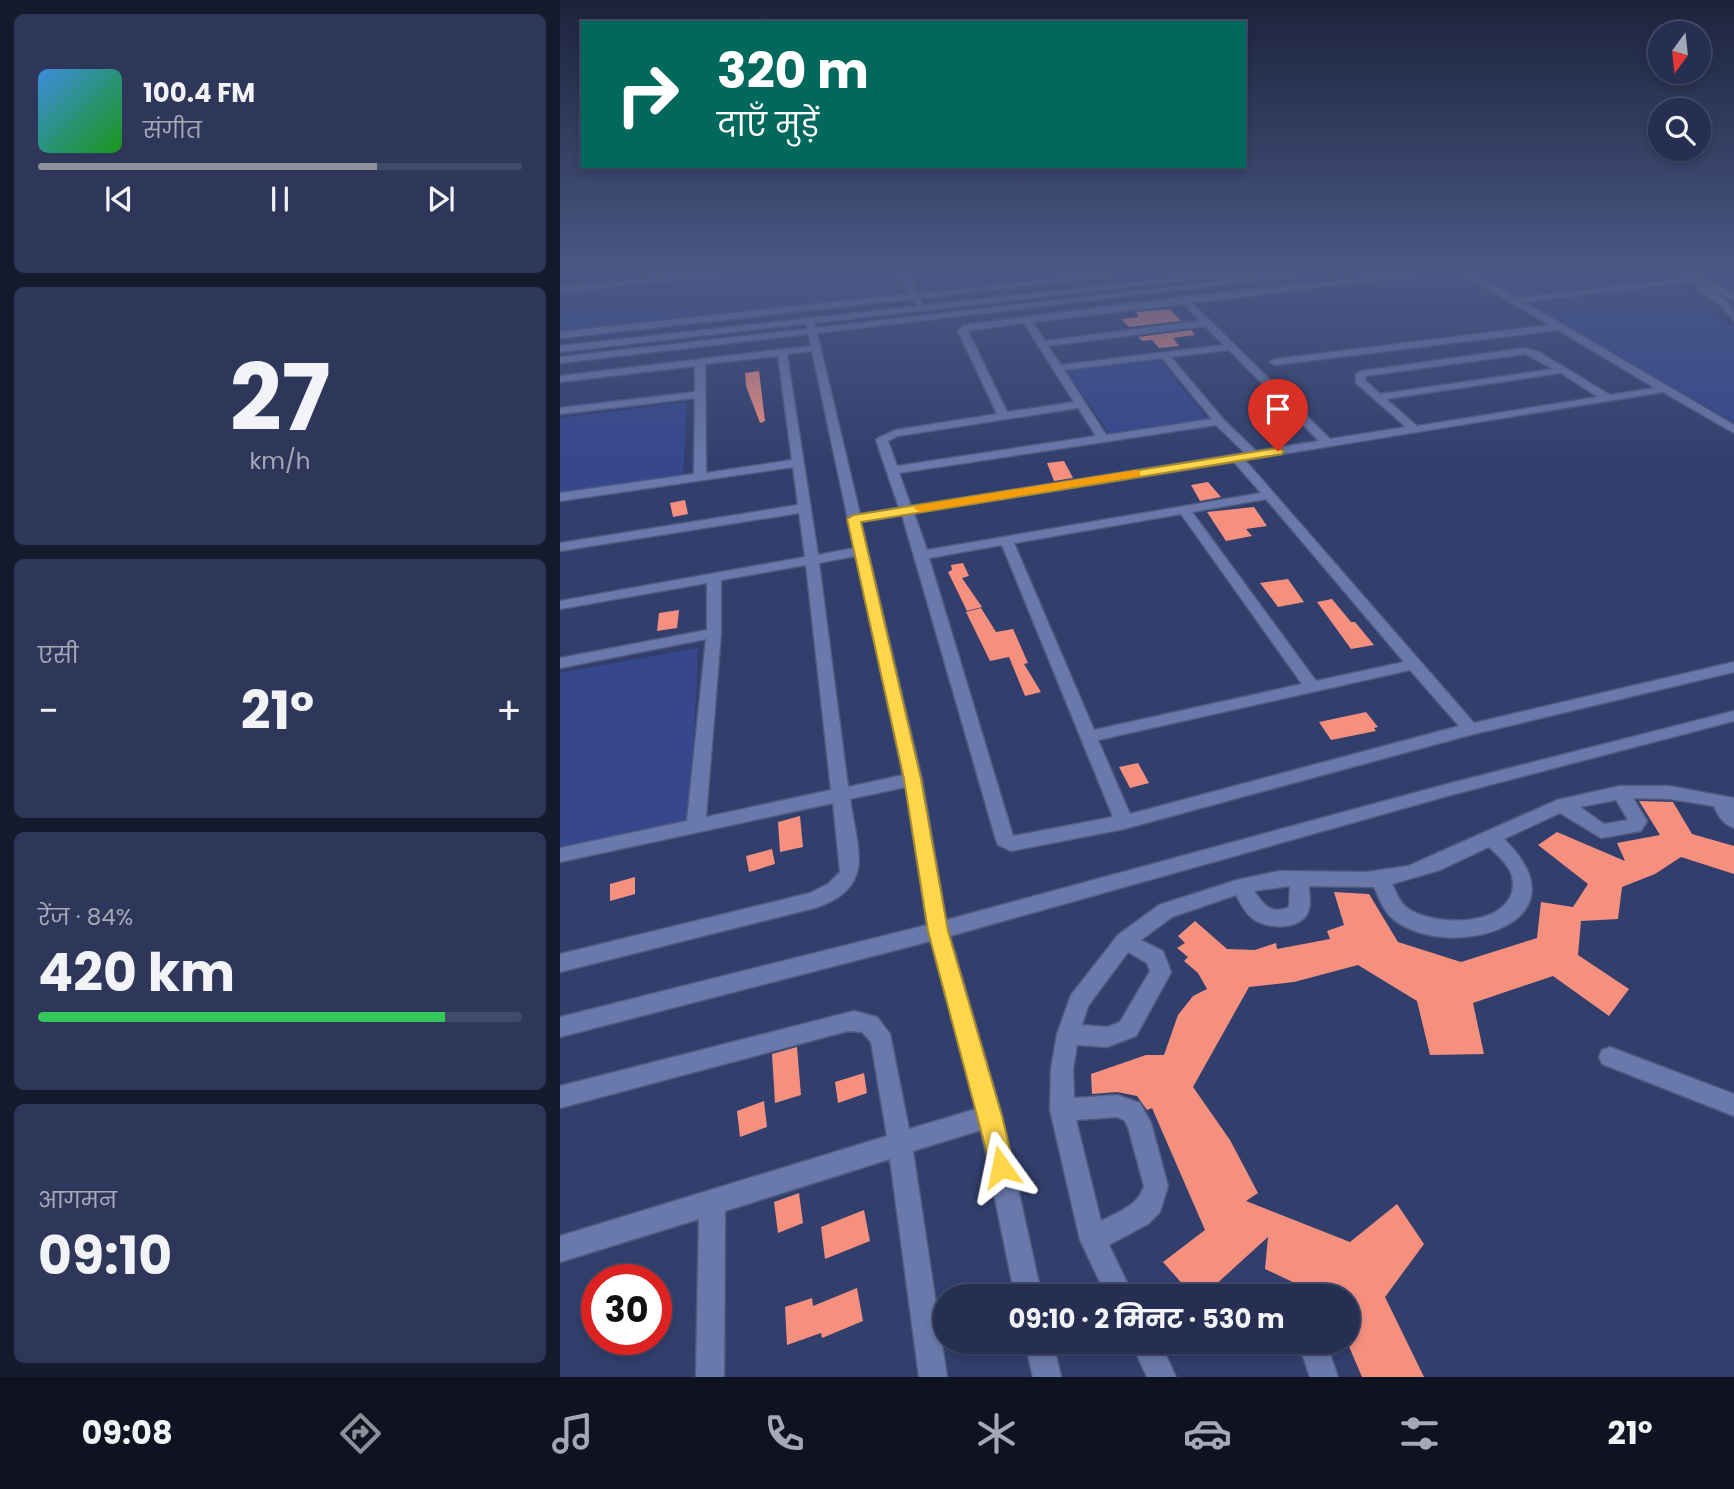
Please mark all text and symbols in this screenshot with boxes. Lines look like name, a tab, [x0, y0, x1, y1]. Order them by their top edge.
north arrow	[1648, 21, 1712, 84]
map controls	[1648, 21, 1711, 161]
text: 320 m	[717, 37, 869, 105]
icon: right	[602, 49, 693, 140]
text: 100.4 FM	[143, 75, 255, 111]
button: search	[1648, 98, 1711, 161]
text: दाएँ मुड़ें	[717, 102, 819, 147]
text: संगीत	[143, 114, 202, 146]
icon: previous	[100, 180, 138, 218]
icon: pause	[261, 180, 299, 218]
icon: next	[422, 180, 460, 218]
text: 27	[230, 334, 330, 462]
pin	[1248, 379, 1308, 451]
icon: arrive	[1259, 390, 1297, 428]
text: km/h	[249, 445, 311, 477]
text: एसी	[38, 639, 79, 671]
text: 21°	[241, 674, 314, 747]
text: −	[38, 684, 59, 737]
text: +	[496, 684, 522, 737]
text: रेंज · 84%	[38, 901, 133, 933]
text: 420 km	[38, 936, 235, 1009]
position arrow	[964, 1130, 1038, 1204]
text: आगमन	[38, 1184, 117, 1216]
text: 09:10	[38, 1219, 172, 1292]
speed limit sign: 30	[581, 1264, 672, 1355]
text: 09:10 · 2 मिनट · 530 m	[1008, 1301, 1285, 1337]
icon: directions	[336, 1409, 385, 1458]
icon: music	[548, 1409, 597, 1458]
icon: phone	[760, 1409, 809, 1458]
icon: climate	[972, 1409, 1021, 1458]
icon: car	[1183, 1409, 1232, 1458]
icon: filters	[1395, 1409, 1444, 1458]
text: 09:08	[81, 1410, 173, 1455]
text: 21°	[1607, 1410, 1653, 1455]

